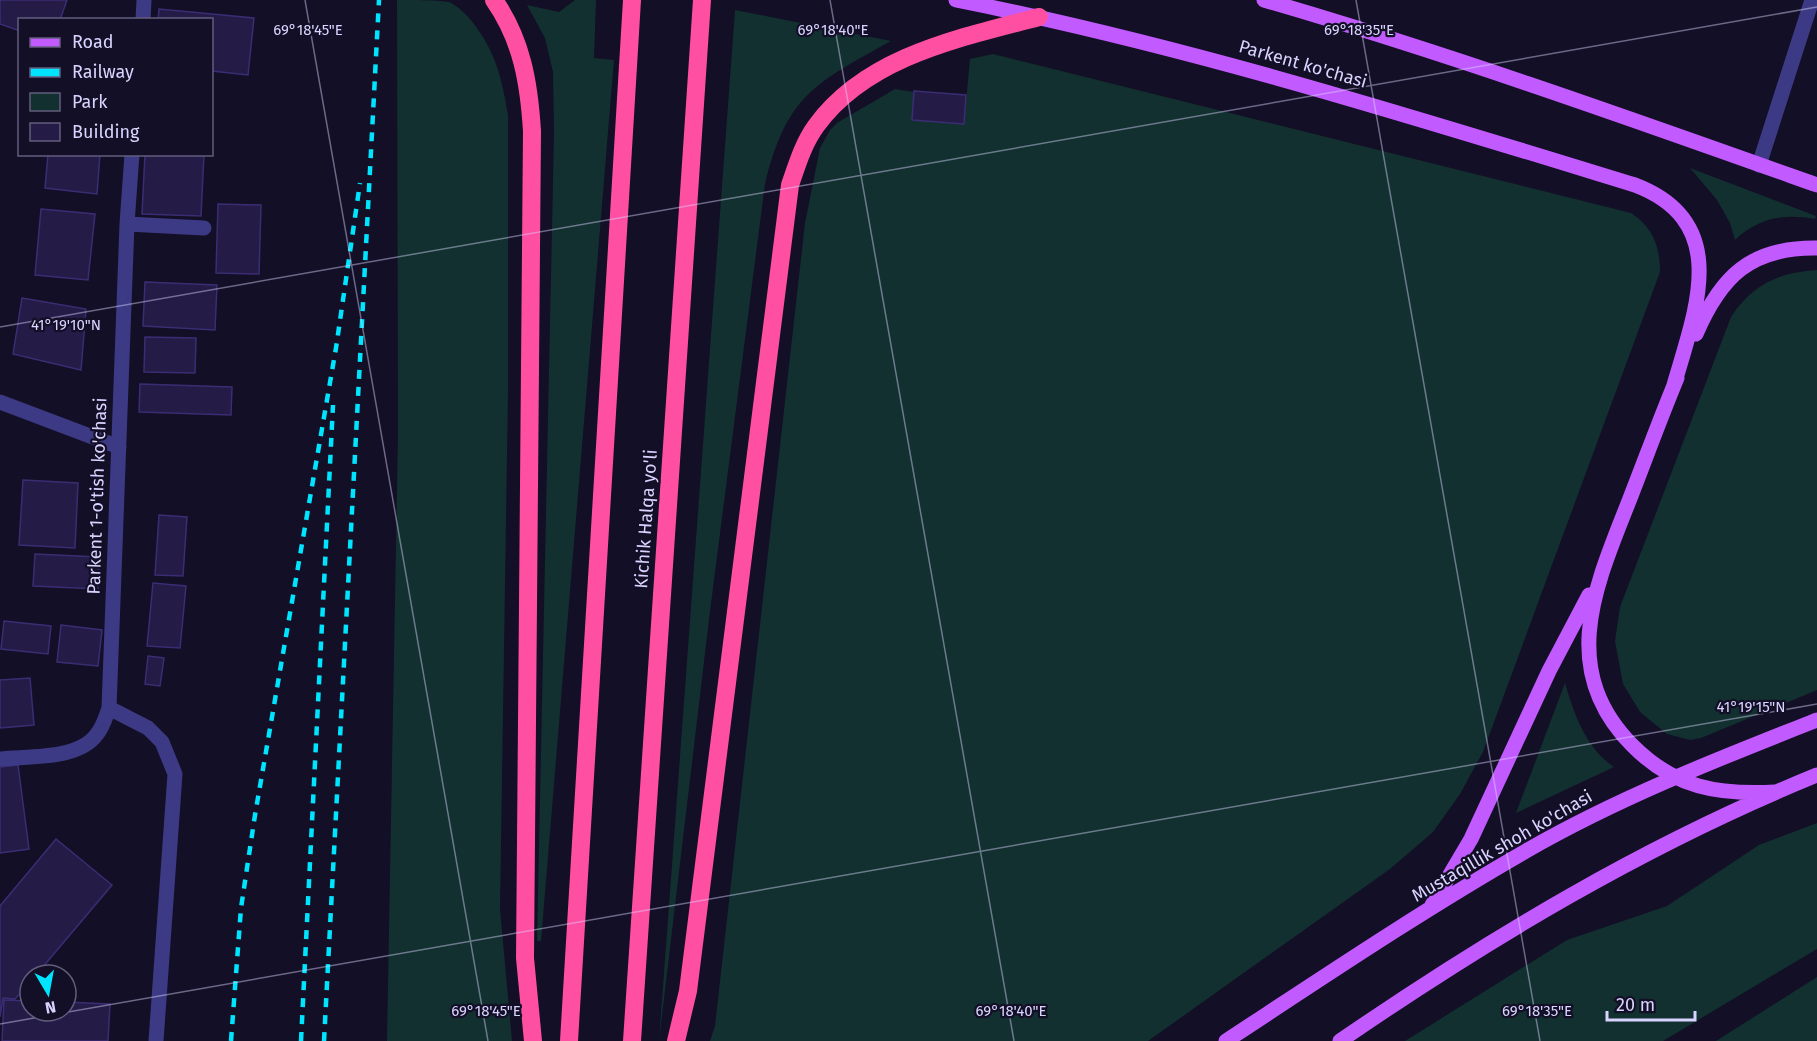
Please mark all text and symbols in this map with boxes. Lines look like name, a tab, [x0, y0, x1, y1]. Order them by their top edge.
legend	[18, 18, 213, 156]
text: 69°18'45"E	[273, 21, 343, 39]
text: 69°18'40"E	[798, 21, 868, 39]
text: 69°18'35"E	[1324, 21, 1394, 39]
text: Road	[72, 31, 114, 53]
street label: Parkent ko'chasi	[1236, 35, 1370, 93]
text: Railway	[72, 61, 134, 83]
text: Park	[72, 91, 108, 113]
text: Building	[72, 121, 140, 143]
text: 41°19'10"N	[31, 316, 101, 334]
street label: Parkent 1-o'tish ko'chasi	[83, 397, 111, 595]
street label: Kichik Halqa yo'li	[630, 449, 662, 589]
text: 41°19'15"N	[1717, 698, 1785, 716]
street label: Mustaqillik shoh ko'chasi	[1408, 785, 1596, 907]
north arrow	[18, 963, 78, 1023]
scale bar	[1607, 984, 1696, 1022]
text: 20 m	[1616, 994, 1655, 1016]
text: N	[44, 997, 57, 1018]
text: 69°18'45"E	[451, 1002, 521, 1020]
text: 69°18'40"E	[976, 1002, 1046, 1020]
text: 69°18'35"E	[1502, 1002, 1572, 1020]

